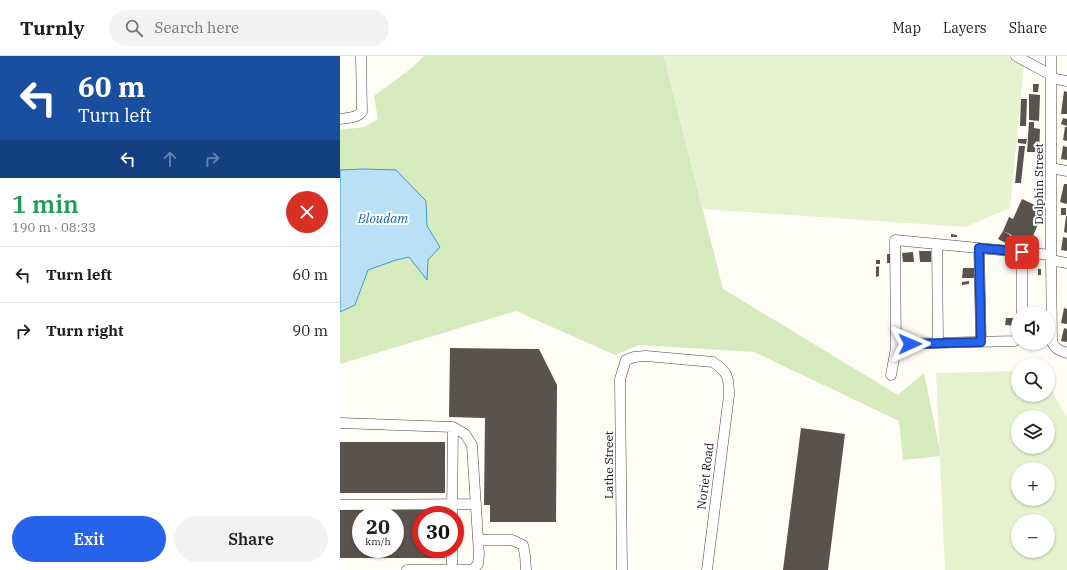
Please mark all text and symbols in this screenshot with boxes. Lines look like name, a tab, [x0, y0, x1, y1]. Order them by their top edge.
search box	[109, 10, 389, 46]
text: Turnly	[20, 16, 85, 40]
icon: search	[123, 17, 145, 39]
text: Search here	[155, 18, 239, 37]
text: Map	[893, 19, 921, 37]
text: Layers	[943, 19, 987, 37]
text: Share	[1009, 19, 1047, 37]
text: 60 m	[78, 68, 145, 105]
icon: left	[12, 72, 64, 124]
text: Turn left	[78, 104, 152, 127]
street label: Dolphin Street	[1031, 143, 1046, 225]
icon: left	[117, 148, 139, 170]
icon: ahead	[159, 148, 181, 170]
icon: right	[201, 148, 223, 170]
text: 1 min	[12, 188, 79, 220]
button: close	[286, 191, 328, 233]
water label: Bloudam	[357, 210, 408, 227]
text: 190 m · 08:33	[12, 219, 96, 236]
pin	[1005, 235, 1039, 269]
icon: arrive	[1011, 241, 1033, 263]
icon: left	[12, 264, 34, 286]
text: Turn left	[46, 265, 112, 284]
text: 60 m	[292, 265, 328, 284]
map controls	[1011, 306, 1055, 558]
button: sound	[1011, 306, 1055, 350]
icon: right	[12, 320, 34, 342]
text: Turn right	[46, 321, 124, 340]
text: 90 m	[292, 321, 328, 340]
position arrow	[889, 323, 931, 365]
button: search	[1011, 358, 1055, 402]
button: layers	[1011, 410, 1055, 454]
street label: Lathe Street	[601, 431, 616, 499]
street label: Noriet Road	[693, 442, 717, 510]
button: +	[1011, 462, 1055, 506]
speed limit sign: 30	[412, 506, 464, 558]
text: 20	[366, 513, 390, 540]
button: −	[1011, 514, 1055, 558]
button: Exit	[12, 516, 166, 562]
button: Share	[174, 516, 328, 562]
text: km/h	[365, 535, 391, 548]

